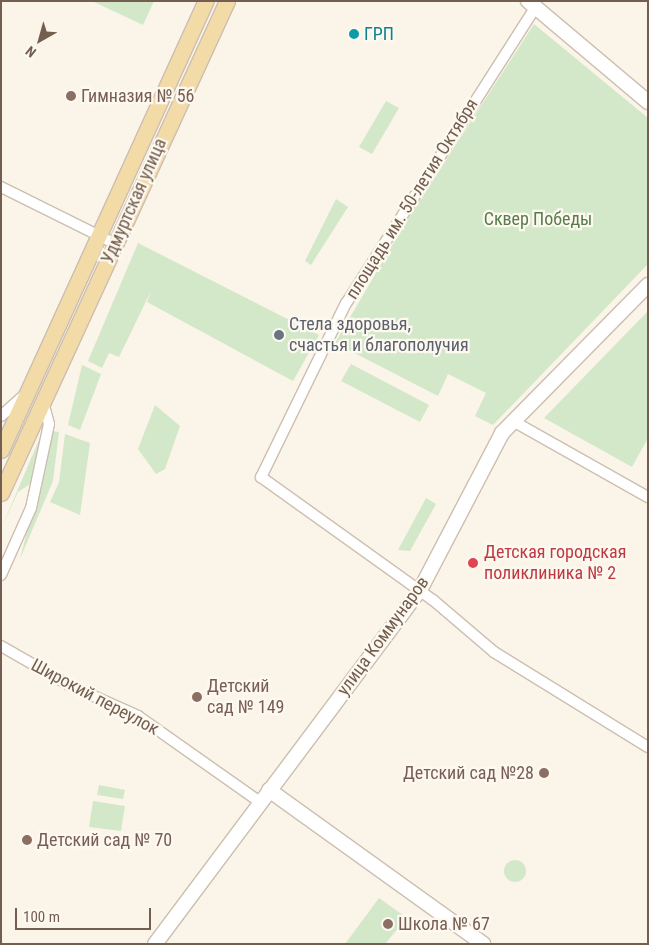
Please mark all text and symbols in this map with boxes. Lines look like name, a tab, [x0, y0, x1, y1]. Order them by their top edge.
north arrow	[15, 15, 65, 65]
place label: ГРП	[364, 23, 394, 45]
marker: ГРП	[348, 28, 360, 40]
text: N	[22, 43, 39, 61]
place label: Гимназия № 56	[81, 85, 194, 107]
marker: Гимназия № 56	[65, 90, 77, 102]
street label: площадь им. 50-летия Октября	[341, 95, 483, 303]
street label: Удмуртская улица	[97, 135, 171, 267]
park label: Сквер Победы	[484, 208, 592, 230]
place label: Стела здоровья, счастья и благополучия	[289, 314, 469, 356]
marker: Стела здоровья, счастья и благополучия	[273, 329, 285, 341]
place label: Детская городская поликлиника № 2	[484, 542, 626, 584]
marker: Детская городская поликлиника № 2	[466, 556, 480, 570]
street label: улица Коммунаров	[333, 572, 433, 700]
street label: Широкий переулок	[27, 654, 163, 740]
place label: Детский сад № 149	[207, 676, 284, 719]
marker: Детский сад № 149	[191, 691, 203, 703]
place label: Детский сад №28	[403, 762, 534, 784]
marker: Детский сад №28	[538, 767, 550, 779]
place label: Детский сад № 70	[37, 829, 172, 851]
marker: Детский сад № 70	[21, 834, 33, 846]
scale bar	[18, 898, 154, 930]
text: 100 m	[23, 908, 60, 926]
place label: Школа № 67	[398, 913, 490, 935]
marker: Школа № 67	[382, 918, 394, 930]

